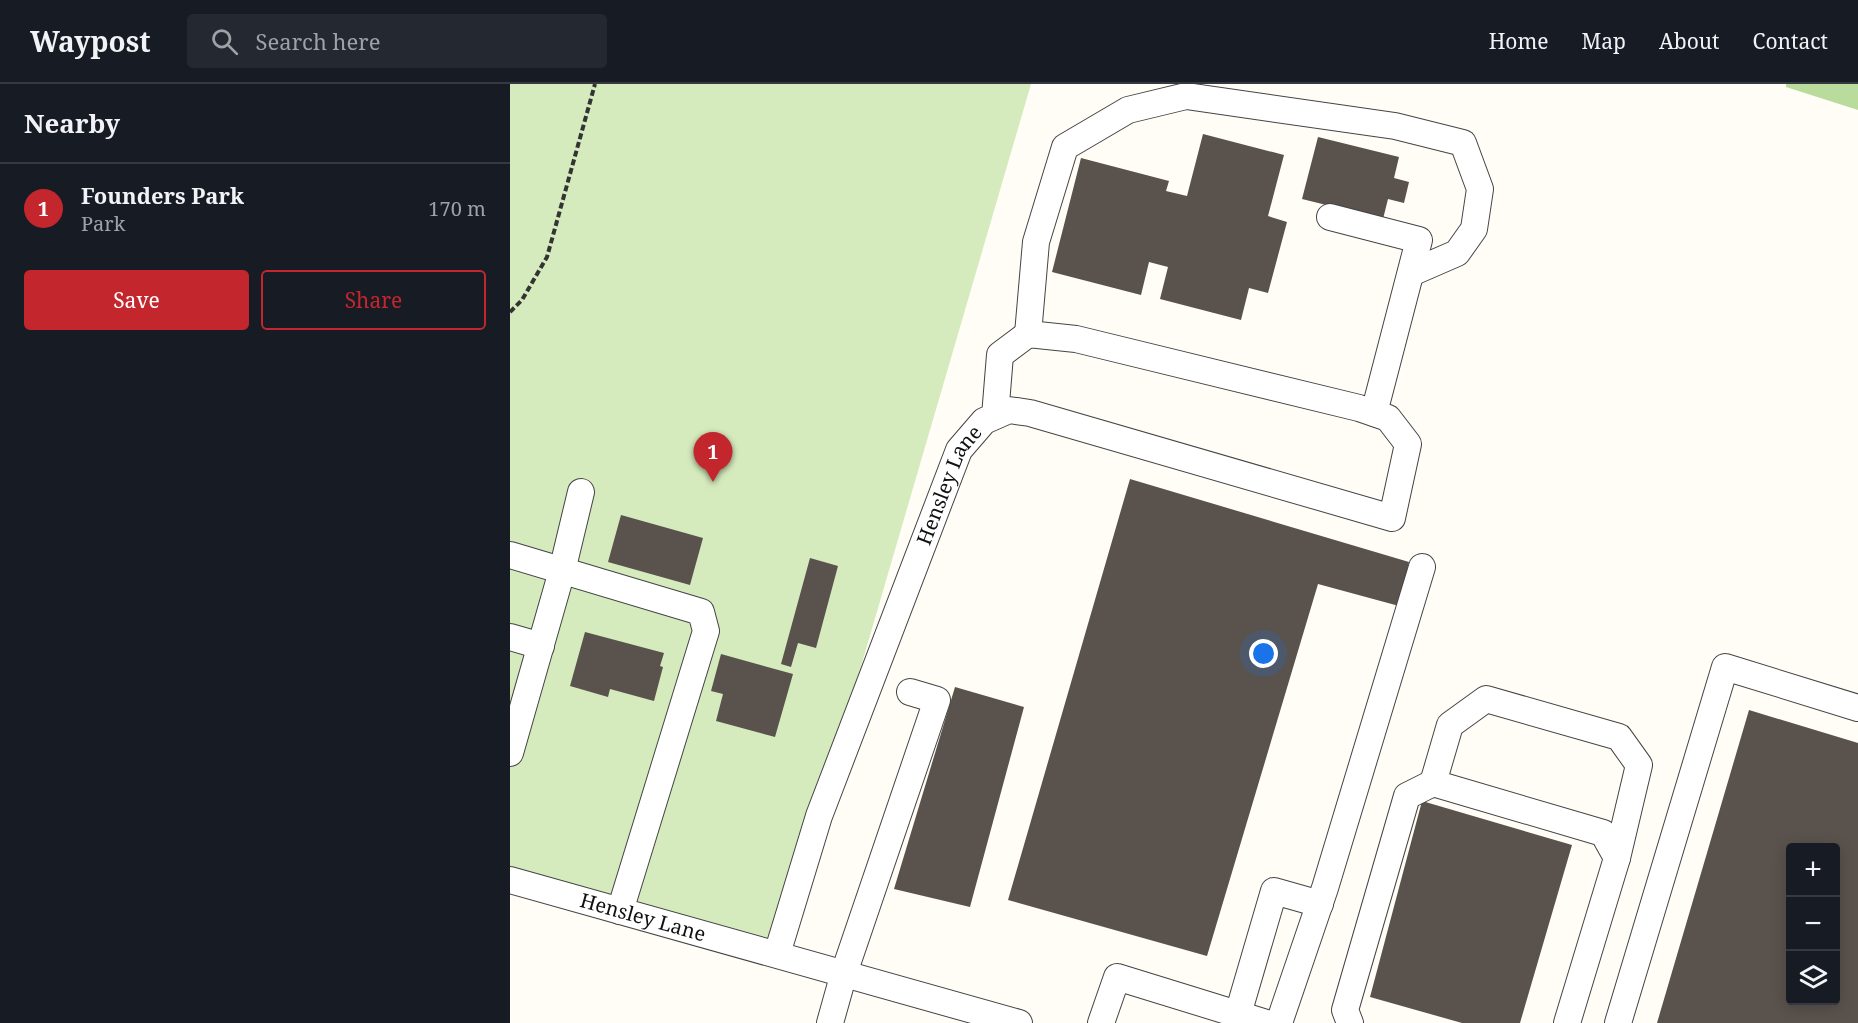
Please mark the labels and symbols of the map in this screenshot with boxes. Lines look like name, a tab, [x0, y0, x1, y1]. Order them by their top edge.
street label: Hensley Lane	[910, 419, 987, 549]
pin: 1	[694, 432, 732, 482]
your location	[1249, 639, 1278, 668]
street label: Hensley Lane	[577, 886, 709, 947]

